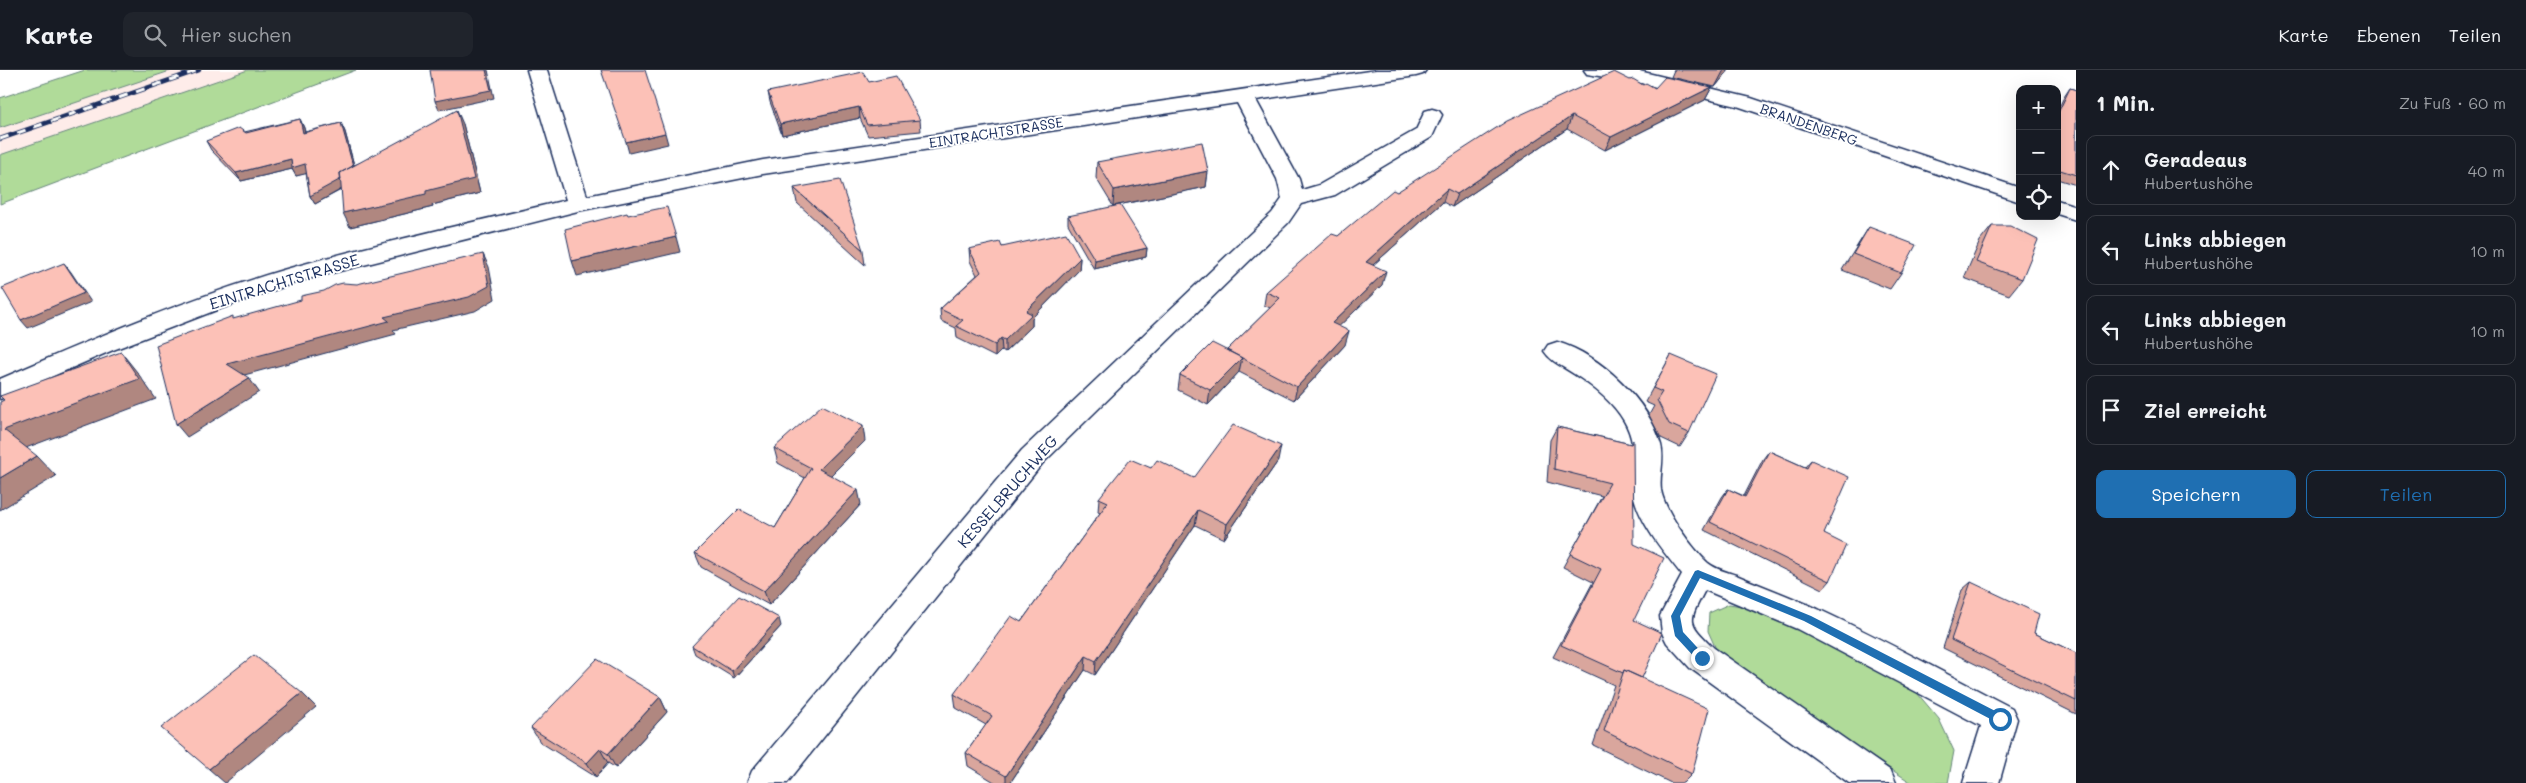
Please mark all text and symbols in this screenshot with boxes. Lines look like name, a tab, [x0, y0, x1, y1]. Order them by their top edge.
search box	[123, 12, 473, 57]
text: Karte	[25, 19, 93, 50]
icon: search	[141, 21, 169, 49]
text: Hier suchen	[181, 22, 292, 47]
text: Karte	[2278, 23, 2329, 47]
text: Ebenen	[2357, 23, 2421, 47]
text: Teilen	[2449, 23, 2501, 47]
map controls	[2016, 85, 2061, 220]
button: +	[2016, 85, 2061, 130]
text: 1 Min.	[2096, 89, 2155, 116]
text: Zu Fuß · 60 m	[2399, 92, 2506, 113]
street label: BRANDENBERG	[1758, 98, 1860, 150]
street label: EINTRACHTSTRASSE	[927, 112, 1065, 152]
button: −	[2016, 130, 2061, 175]
text: Geradeaus	[2144, 147, 2247, 172]
icon: ahead	[2097, 156, 2125, 184]
text: 40 m	[2468, 160, 2505, 181]
text: Hubertushöhe	[2144, 172, 2253, 193]
button: locate	[2016, 175, 2061, 220]
text: Links abbiegen	[2144, 227, 2286, 252]
icon: left	[2097, 236, 2125, 264]
text: 10 m	[2470, 240, 2505, 261]
street label: EINTRACHTSTRASSE	[207, 248, 361, 314]
text: Hubertushöhe	[2144, 252, 2253, 273]
text: Links abbiegen	[2144, 307, 2286, 332]
icon: left	[2097, 316, 2125, 344]
text: 10 m	[2470, 320, 2505, 341]
text: Hubertushöhe	[2144, 332, 2253, 353]
icon: arrive	[2097, 396, 2125, 424]
text: Ziel erreicht	[2144, 398, 2267, 423]
street label: KESSELBRUCHWEG	[952, 430, 1062, 552]
button: Speichern	[2096, 470, 2296, 518]
button: Teilen	[2306, 470, 2506, 518]
route end	[1691, 647, 1714, 670]
route start	[1989, 708, 2012, 731]

